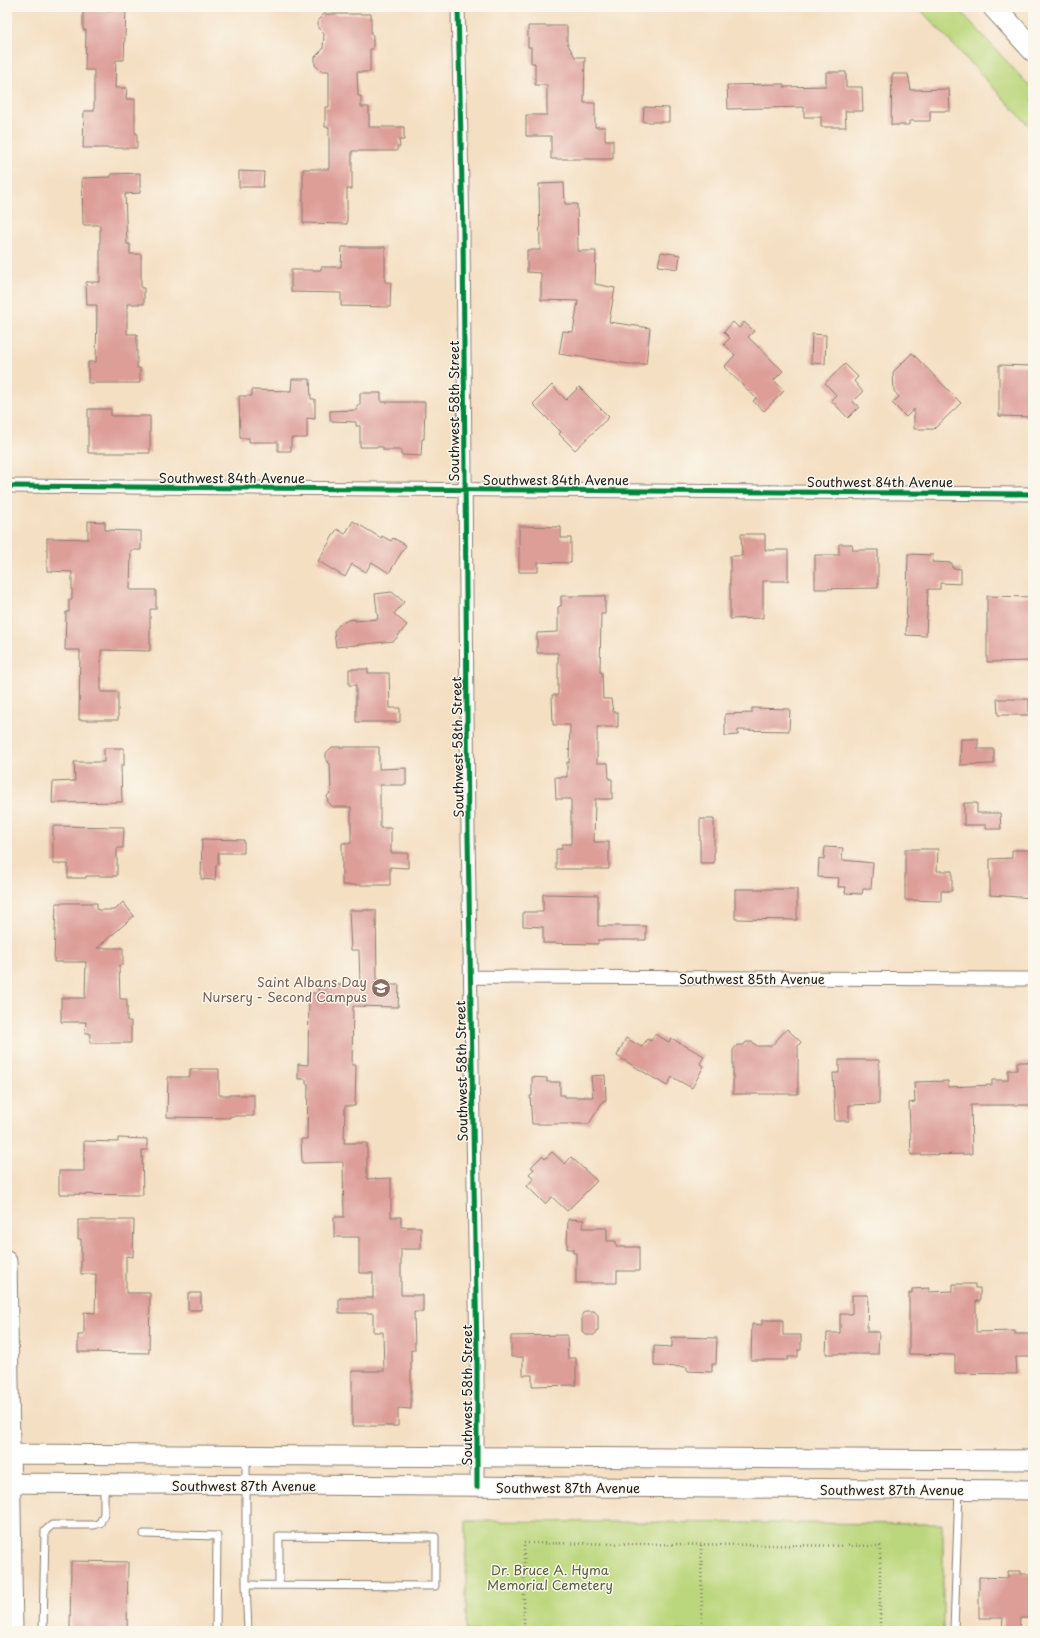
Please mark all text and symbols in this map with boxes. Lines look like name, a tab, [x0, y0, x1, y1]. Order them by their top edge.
street label: Southwest 58th Street	[444, 341, 463, 482]
street label: Southwest 84th Avenue	[159, 468, 305, 487]
street label: Southwest 84th Avenue	[483, 470, 629, 489]
street label: Southwest 84th Avenue	[807, 472, 953, 491]
street label: Southwest 58th Street	[446, 676, 468, 818]
street label: Southwest 85th Avenue	[679, 969, 825, 988]
place label: Saint Albans Day Nursery - Second Campus	[202, 972, 367, 1006]
school or university icon: Saint Albans Day Nursery - Second Campus	[370, 977, 392, 999]
street label: Southwest 58th Street	[450, 1000, 472, 1142]
street label: Southwest 58th Street	[457, 1325, 476, 1466]
street label: Southwest 87th Avenue	[172, 1476, 316, 1495]
street label: Southwest 87th Avenue	[496, 1478, 640, 1497]
street label: Southwest 87th Avenue	[820, 1480, 964, 1499]
park label: Dr. Bruce A. Hyma Memorial Cemetery	[487, 1560, 613, 1594]

